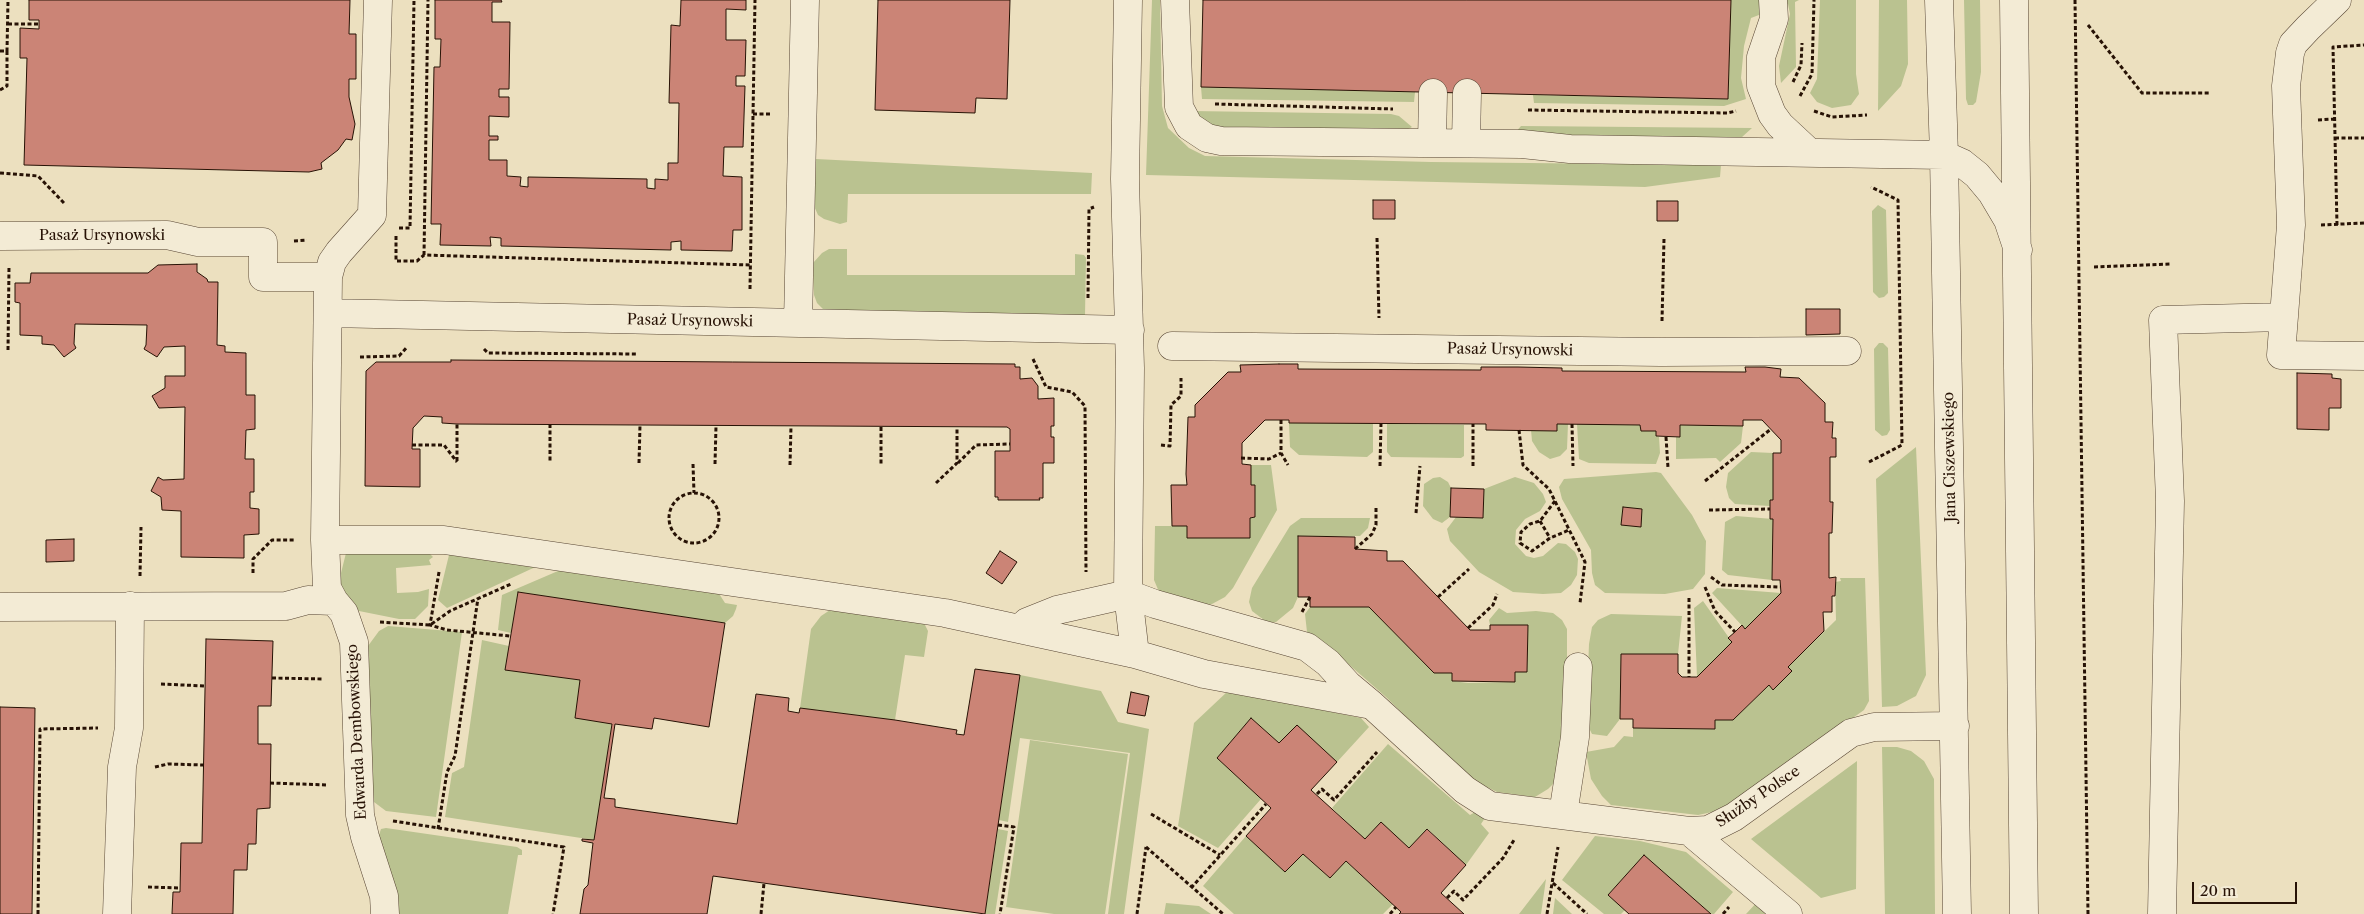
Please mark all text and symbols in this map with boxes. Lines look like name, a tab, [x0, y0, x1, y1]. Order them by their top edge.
street label: Pasaż Ursynowski	[39, 227, 165, 245]
street label: Pasaż Ursynowski	[627, 311, 753, 331]
street label: Pasaż Ursynowski	[1447, 340, 1573, 360]
street label: Jana Ciszewskiego	[1940, 392, 1960, 522]
street label: Edwarda Dembowskiego	[343, 644, 371, 820]
street label: Służby Polsce	[1713, 762, 1803, 832]
scale bar	[2194, 872, 2299, 904]
text: 20 m	[2200, 881, 2236, 900]

